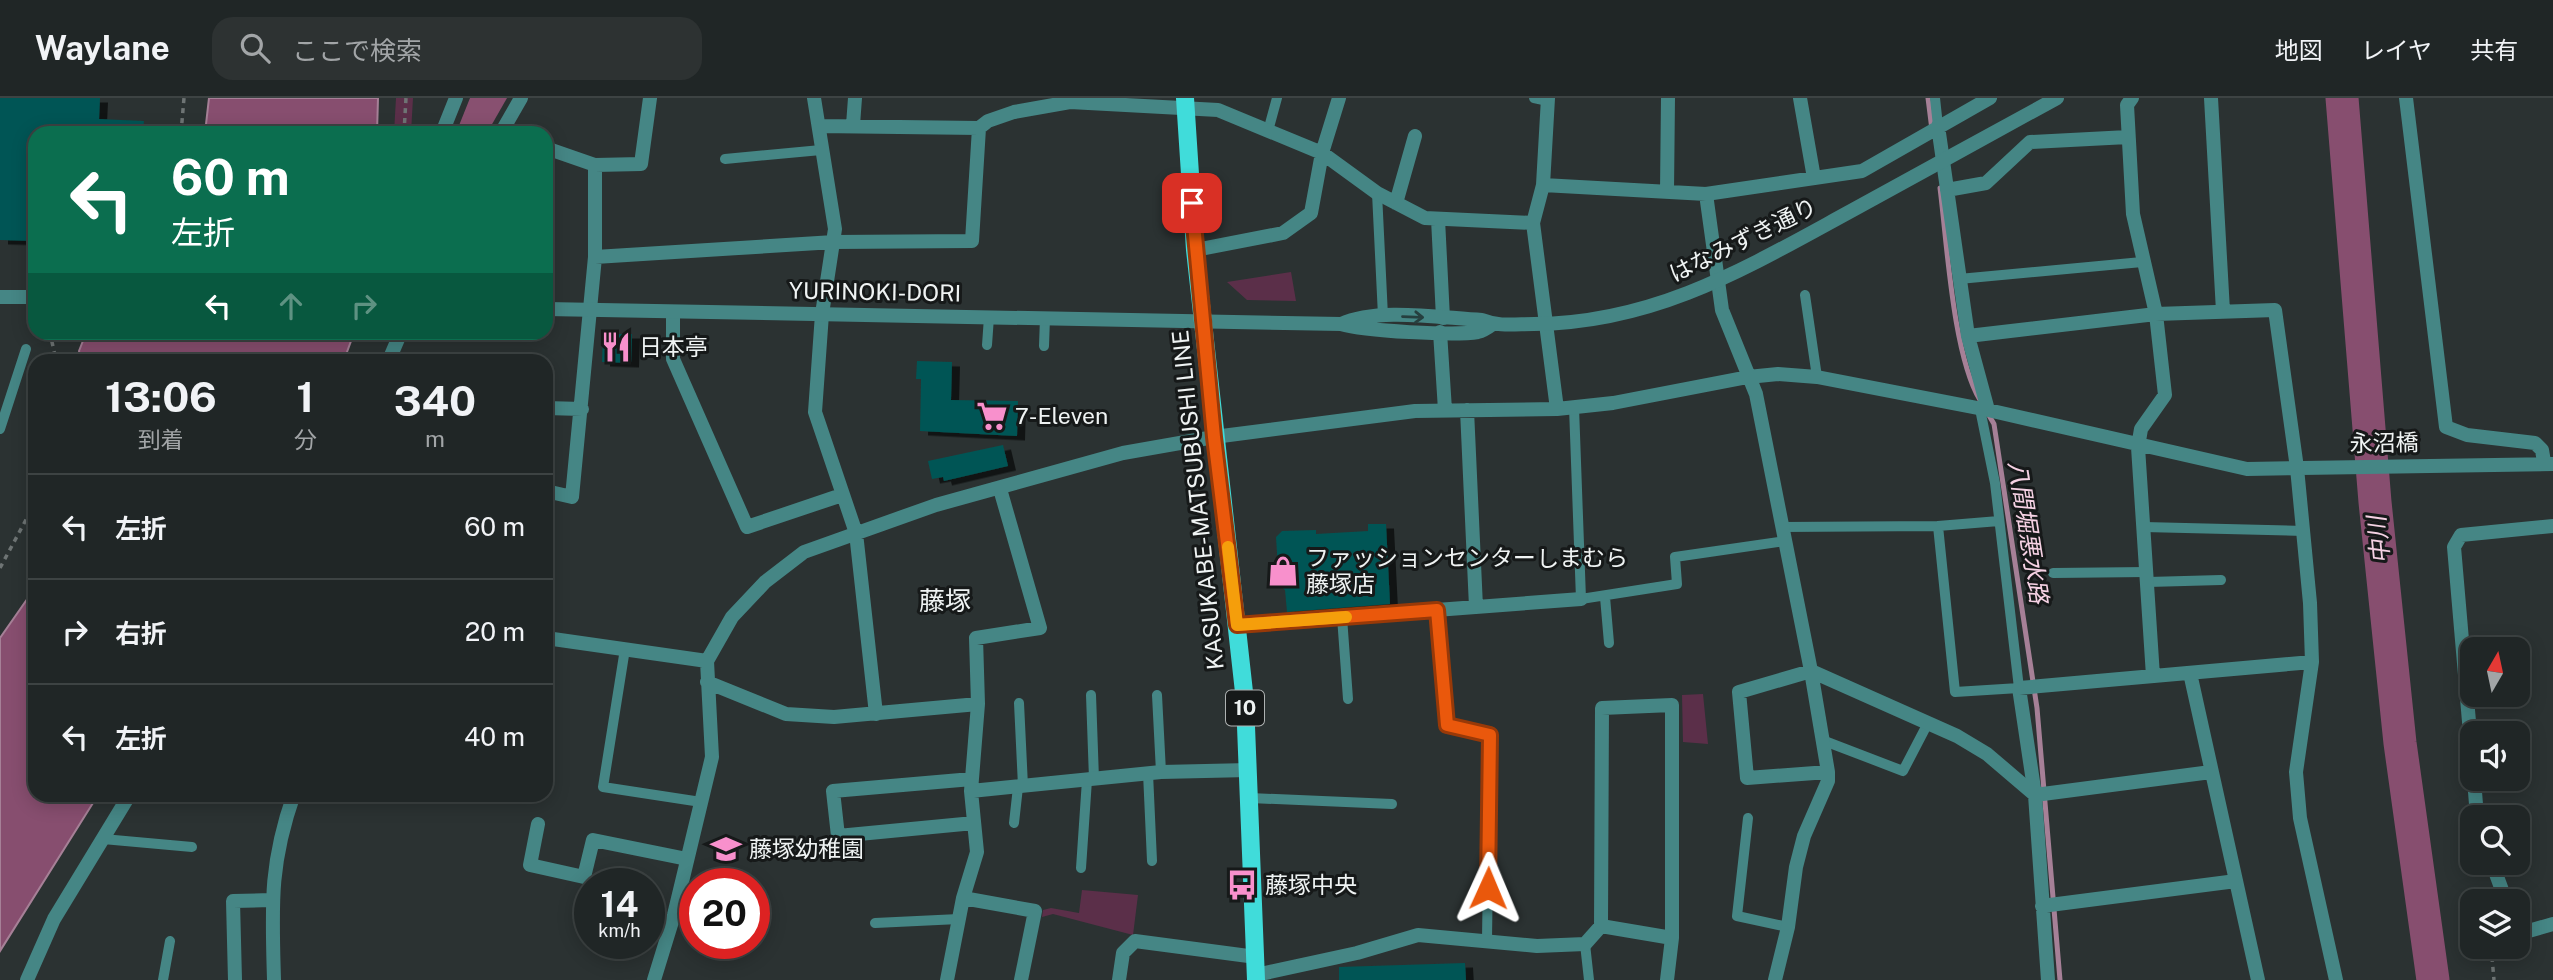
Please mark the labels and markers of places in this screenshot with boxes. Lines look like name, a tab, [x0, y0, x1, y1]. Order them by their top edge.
pin	[1162, 173, 1222, 233]
restaurant icon: 日本亭	[599, 330, 633, 364]
place label: 日本亭	[639, 333, 708, 360]
supermarket icon: 7-Eleven	[975, 399, 1009, 433]
place label: 7-Eleven	[1015, 402, 1108, 429]
place label: ファッションセンターしまむら 藤塚店	[1306, 544, 1628, 597]
shop icon: ファッションセンターしまむら 藤塚店	[1266, 554, 1300, 588]
school or university icon: 藤塚幼稚園	[709, 832, 743, 866]
place label: 藤塚幼稚園	[749, 835, 864, 862]
bus stop icon: 藤塚中央	[1225, 868, 1259, 902]
place label: 藤塚中央	[1265, 871, 1357, 898]

